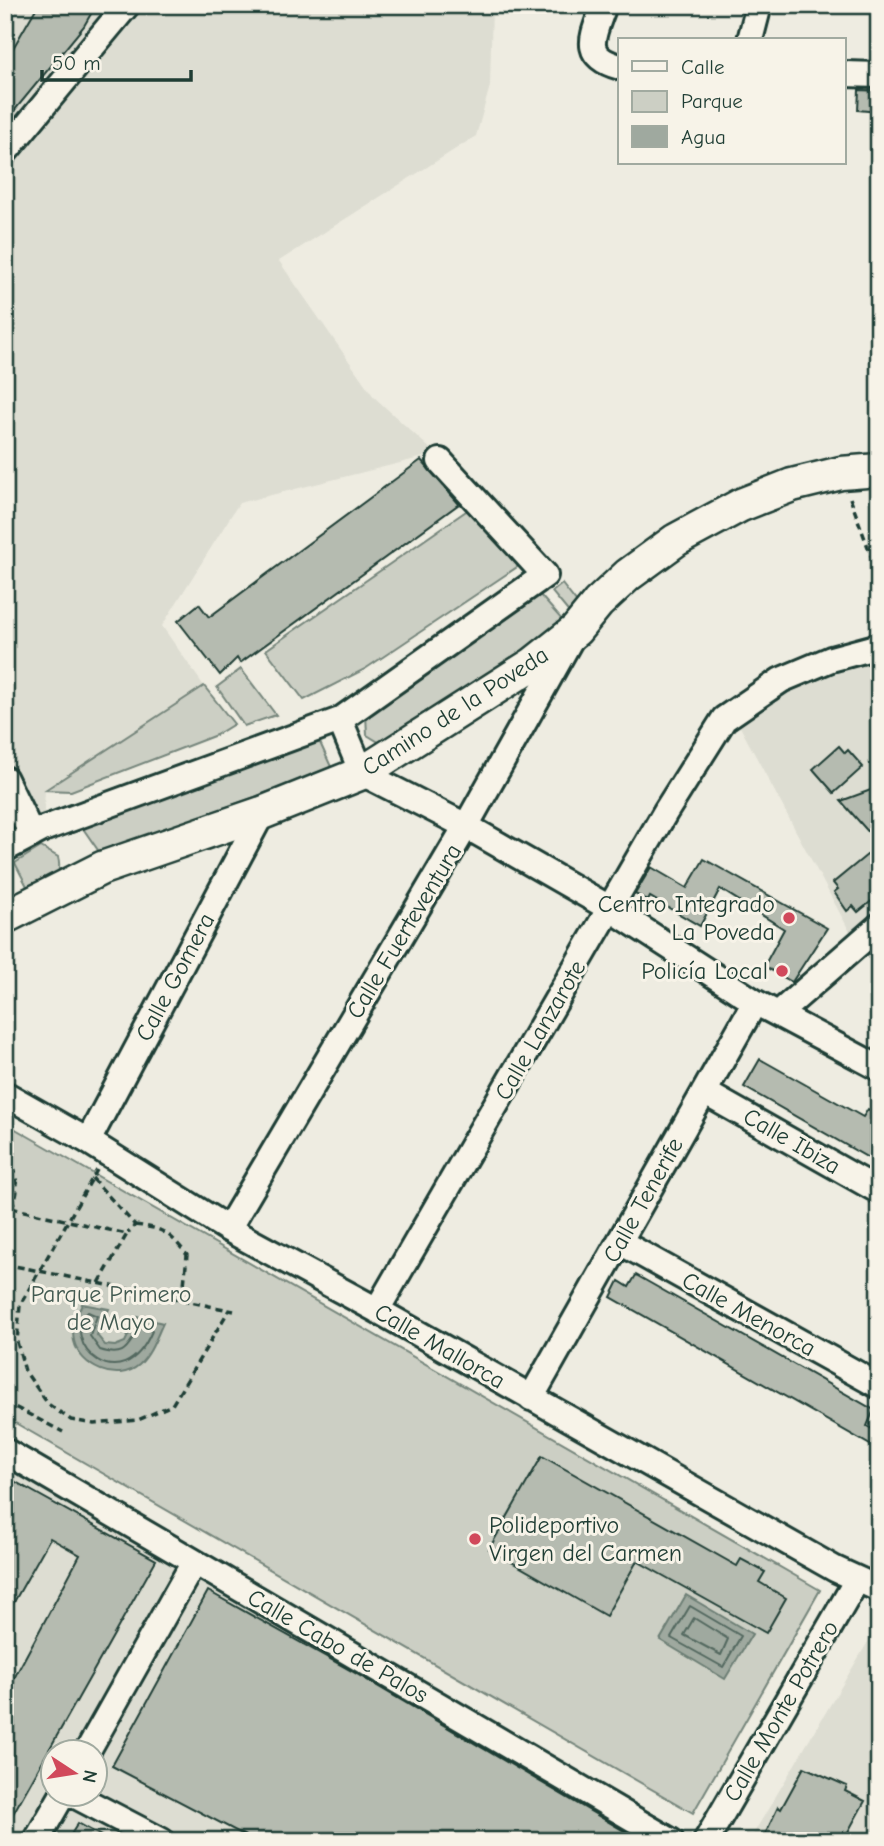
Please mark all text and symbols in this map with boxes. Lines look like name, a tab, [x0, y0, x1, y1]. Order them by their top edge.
scale bar	[42, 38, 191, 82]
legend	[618, 38, 846, 164]
text: 50 m	[52, 51, 101, 75]
text: Calle	[681, 55, 724, 79]
text: Parque	[681, 89, 743, 113]
text: Agua	[681, 125, 726, 149]
street label: Camino de la Poveda	[357, 640, 553, 782]
street label: Calle Fuerteventura	[341, 839, 467, 1023]
place label: Centro Integrado La Poveda	[598, 890, 775, 946]
street label: Calle Gomera	[130, 908, 220, 1046]
marker: Centro Integrado La Poveda	[781, 910, 797, 926]
street label: Calle Lanzarote	[489, 955, 591, 1105]
place label: Policía Local	[641, 957, 768, 985]
marker: Policía Local	[774, 963, 790, 979]
street label: Calle Ibiza	[738, 1102, 846, 1180]
street label: Calle Tenerife	[597, 1132, 689, 1268]
street label: Calle Menorca	[677, 1266, 821, 1362]
park label: Parque Primero de Mayo	[31, 1280, 191, 1336]
street label: Calle Mallorca	[370, 1297, 510, 1395]
place label: Polideportivo Virgen del Carmen	[489, 1511, 682, 1567]
marker: Polideportivo Virgen del Carmen	[467, 1531, 483, 1547]
street label: Calle Cabo de Palos	[243, 1583, 433, 1709]
street label: Calle Monte Potrero	[718, 1615, 844, 1807]
north arrow	[38, 1738, 108, 1808]
text: N	[78, 1768, 102, 1785]

